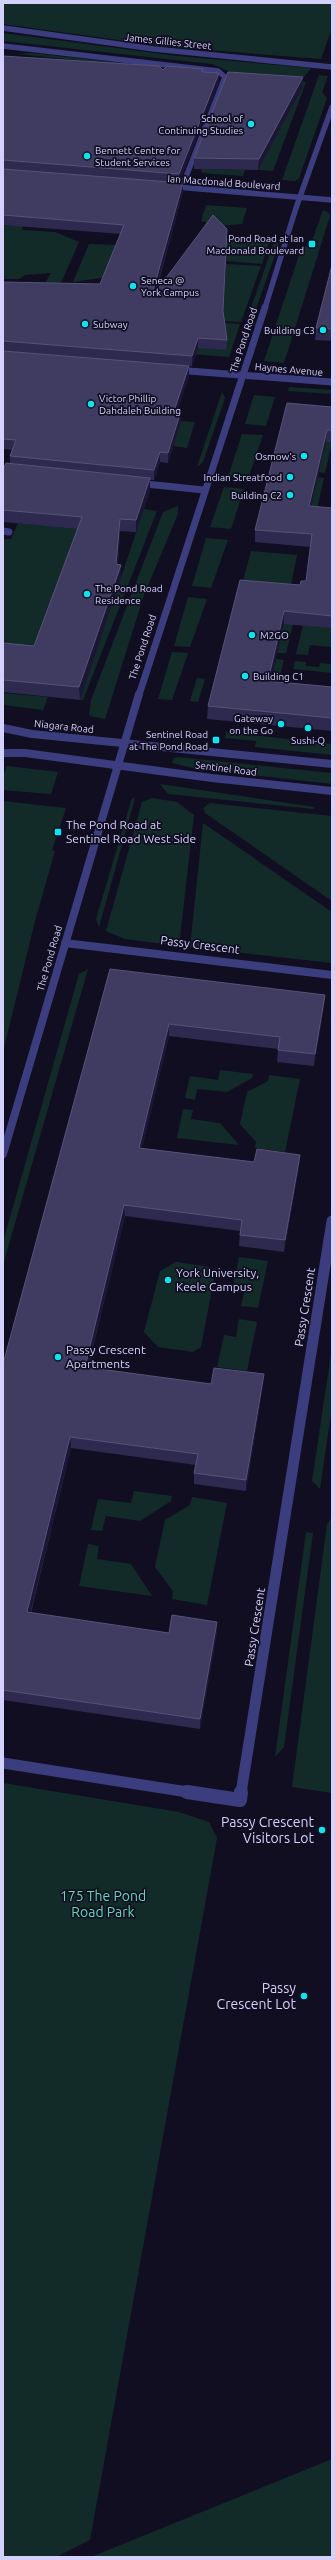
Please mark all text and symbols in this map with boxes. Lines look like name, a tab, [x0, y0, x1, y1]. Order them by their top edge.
street label: James Gillies Street	[124, 31, 212, 52]
place label: School of Continuing Studies	[158, 113, 243, 136]
marker: School of Continuing Studies	[246, 119, 256, 129]
place label: Bennett Centre for Student Services	[95, 145, 180, 168]
marker: Bennett Centre for Student Services	[82, 151, 92, 161]
street label: Ian Macdonald Boulevard	[167, 173, 281, 192]
place label: Pond Road at Ian Macdonald Boulevard	[207, 233, 304, 256]
marker: Pond Road at Ian Macdonald Boulevard	[307, 239, 317, 249]
place label: Seneca @ York Campus	[141, 275, 199, 298]
marker: Seneca @ York Campus	[128, 281, 138, 291]
street label: The Pond Road	[228, 306, 259, 374]
marker: Subway	[80, 319, 90, 329]
place label: Subway	[93, 319, 128, 330]
place label: Building C3	[264, 325, 315, 336]
marker: Building C3	[318, 325, 328, 335]
street label: Haynes Avenue	[254, 361, 324, 378]
place label: Victor Phillip Dahdaleh Building	[99, 393, 181, 416]
marker: Victor Phillip Dahdaleh Building	[86, 399, 96, 409]
place label: Osmow's	[255, 451, 296, 462]
marker: Osmow's	[299, 451, 309, 461]
place label: Indian Streatfood	[203, 472, 282, 483]
marker: Indian Streatfood	[285, 472, 295, 482]
place label: Building C2	[231, 490, 282, 501]
marker: Building C2	[285, 490, 295, 500]
place label: The Pond Road Residence	[95, 583, 163, 606]
marker: The Pond Road Residence	[82, 589, 92, 599]
street label: The Pond Road	[127, 613, 158, 681]
marker: M2GO	[247, 630, 257, 640]
place label: M2GO	[260, 630, 289, 641]
marker: Building C1	[240, 671, 250, 681]
place label: Building C1	[253, 671, 304, 682]
place label: Gateway on the Go	[229, 713, 273, 736]
street label: Niagara Road	[34, 718, 94, 735]
marker: Gateway on the Go	[276, 719, 286, 729]
marker: Sushi-Q	[303, 723, 313, 733]
place label: Sentinel Road at The Pond Road	[129, 729, 208, 752]
marker: Sentinel Road at The Pond Road	[211, 735, 221, 745]
place label: Sushi-Q	[291, 735, 325, 746]
street label: Sentinel Road	[194, 759, 258, 778]
place label: The Pond Road at Sentinel Road West Side	[66, 818, 196, 845]
marker: The Pond Road at Sentinel Road West Side	[53, 827, 63, 837]
street label: The Pond Road	[35, 924, 64, 992]
street label: Passy Crescent	[160, 933, 241, 956]
place label: York University, Keele Campus	[176, 1266, 259, 1293]
street label: Passy Crescent	[292, 1266, 317, 1347]
marker: York University, Keele Campus	[163, 1275, 173, 1285]
place label: Passy Crescent Apartments	[66, 1343, 146, 1370]
marker: Passy Crescent Apartments	[53, 1352, 63, 1362]
street label: Passy Crescent	[242, 1586, 267, 1667]
place label: Passy Crescent Visitors Lot	[221, 1814, 314, 1846]
marker: Passy Crescent Visitors Lot	[317, 1825, 327, 1835]
park label: 175 The Pond Road Park	[60, 1888, 146, 1920]
place label: Passy Crescent Lot	[217, 1980, 296, 2012]
marker: Passy Crescent Lot	[299, 1991, 309, 2001]

